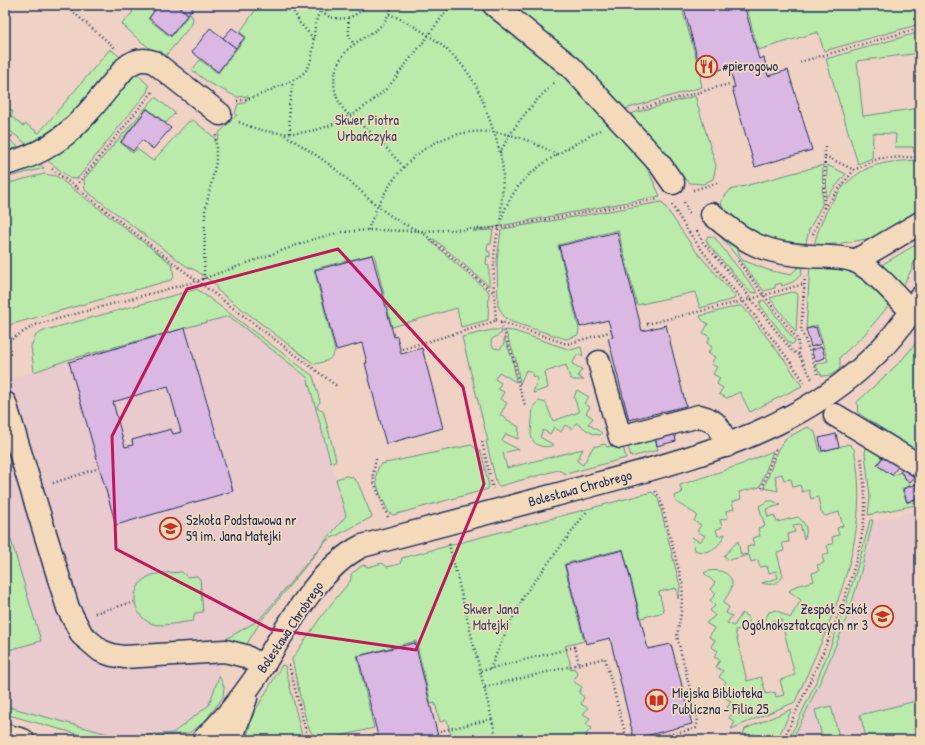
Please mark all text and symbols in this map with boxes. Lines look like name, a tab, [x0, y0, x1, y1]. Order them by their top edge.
restaurant icon: #pierogowo	[694, 53, 720, 79]
place label: #pierogowo	[722, 56, 778, 76]
park label: Skwer Piotra Urbańczyka	[335, 110, 400, 146]
street label: Bolesława Chrobrego	[526, 464, 634, 511]
place label: Szkoła Podstawowa nr 59 im. Jana Matejki	[186, 510, 297, 546]
school or university icon: Szkoła Podstawowa nr 59 im. Jana Matejki	[158, 515, 184, 541]
street label: Bolesława Chrobrego	[252, 577, 328, 677]
park label: Skwer Jana Matejki	[463, 599, 519, 635]
place label: Zespół Szkół Ogólnokształcących nr 3	[742, 599, 868, 635]
school or university icon: Zespół Szkół Ogólnokształcących nr 3	[870, 604, 896, 630]
place label: Miejska Biblioteka Publiczna - Filia 25	[672, 683, 769, 718]
library icon: Miejska Biblioteka Publiczna - Filia 25	[644, 688, 670, 714]

